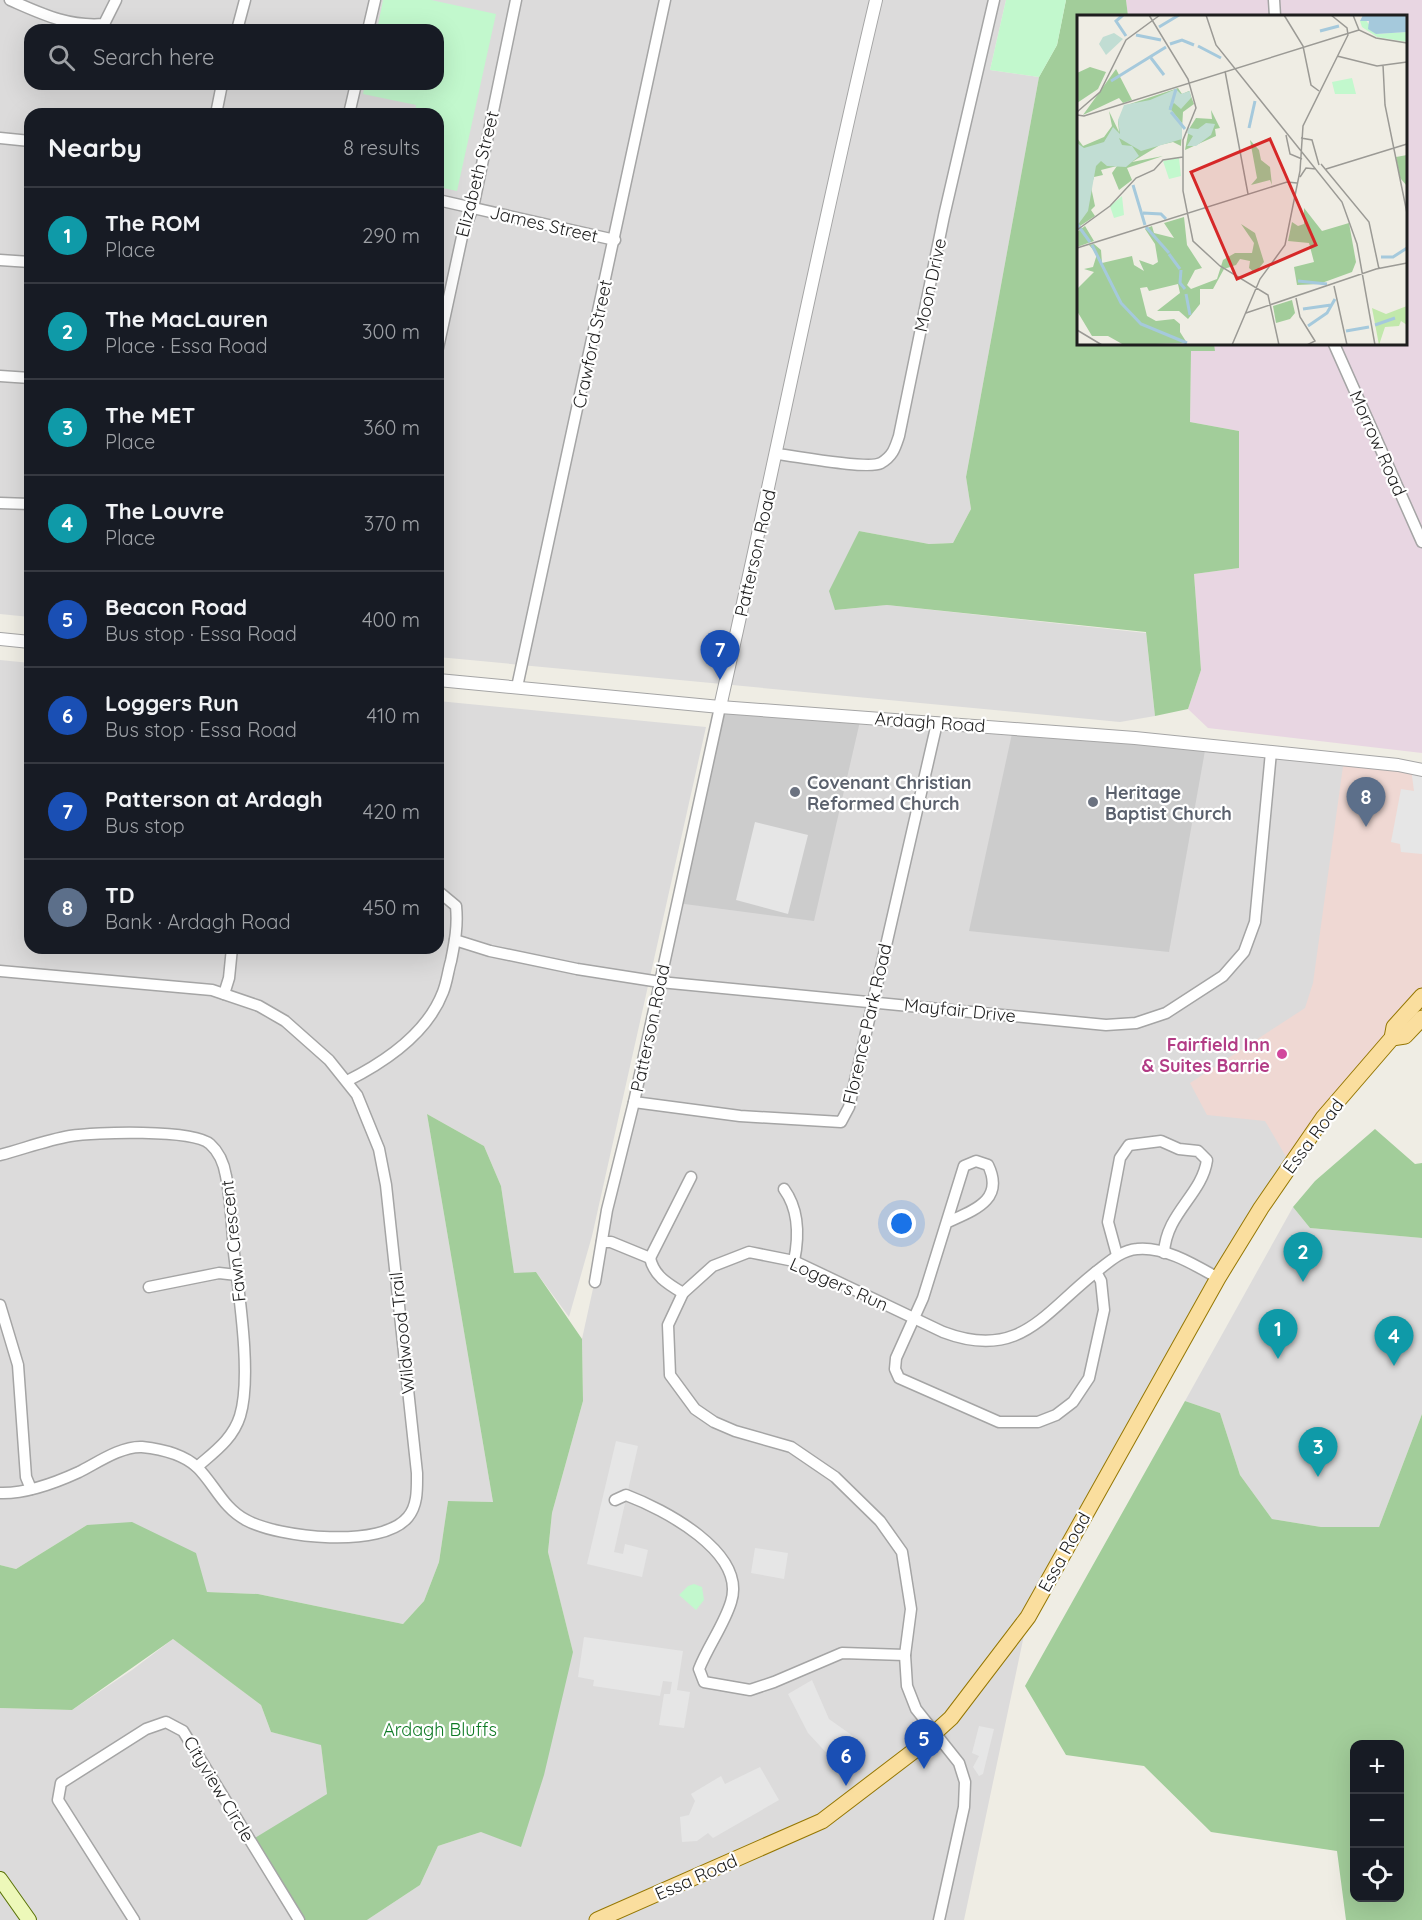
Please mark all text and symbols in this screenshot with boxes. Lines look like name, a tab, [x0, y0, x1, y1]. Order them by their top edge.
inset map	[1077, 15, 1407, 345]
search box	[24, 24, 444, 90]
icon: search	[45, 41, 78, 74]
text: Search here	[93, 43, 214, 71]
street label: Elizabeth Street	[450, 109, 504, 239]
text: Nearby	[48, 131, 142, 164]
text: 8 results	[343, 135, 420, 160]
street label: James Street	[488, 200, 600, 248]
text: The ROM	[105, 209, 200, 237]
text: 1	[64, 223, 71, 248]
text: 290 m	[362, 223, 420, 248]
street label: Moon Drive	[909, 236, 951, 334]
text: Place	[105, 237, 155, 262]
street label: Crawford Street	[567, 278, 617, 410]
text: The MacLauren	[105, 305, 268, 333]
text: 2	[62, 319, 73, 344]
text: 300 m	[362, 319, 420, 344]
text: Place · Essa Road	[105, 333, 268, 358]
street label: Morrow Road	[1344, 387, 1412, 499]
text: The MET	[105, 401, 195, 429]
text: 3	[62, 415, 73, 440]
text: 360 m	[363, 415, 420, 440]
text: Place	[105, 429, 155, 454]
street label: Patterson Road	[729, 487, 781, 619]
text: The Louvre	[105, 497, 224, 525]
text: 4	[62, 511, 73, 536]
text: 370 m	[364, 511, 420, 536]
text: Place	[105, 525, 155, 550]
text: Beacon Road	[105, 593, 247, 621]
text: 5	[62, 607, 73, 632]
text: 400 m	[362, 607, 420, 632]
text: Bus stop · Essa Road	[105, 621, 297, 646]
pin: 7	[700, 630, 740, 680]
text: Loggers Run	[105, 689, 239, 717]
text: 6	[62, 703, 73, 728]
text: 410 m	[367, 703, 420, 728]
street label: Ardagh Road	[874, 707, 986, 737]
text: Bus stop · Essa Road	[105, 717, 297, 742]
place label: Covenant Christian Reformed Church	[807, 771, 971, 815]
pin: 8	[1346, 778, 1386, 827]
place label: Heritage Baptist Church	[1105, 781, 1232, 825]
text: Patterson at Ardagh	[105, 785, 323, 813]
marker: Covenant Christian Reformed Church	[788, 785, 802, 799]
marker: Heritage Baptist Church	[1086, 795, 1100, 809]
text: 7	[62, 799, 73, 824]
text: 420 m	[363, 799, 420, 824]
text: Bus stop	[105, 813, 185, 838]
text: TD	[105, 881, 135, 909]
text: 8	[62, 895, 73, 920]
text: 450 m	[363, 895, 420, 920]
text: Bank · Ardagh Road	[105, 909, 291, 934]
street label: Florence Park Road	[837, 941, 897, 1107]
street label: Patterson Road	[625, 962, 675, 1094]
street label: Mayfair Drive	[903, 993, 1017, 1027]
place label: Fairfield Inn & Suites Barrie	[1141, 1033, 1270, 1077]
marker: Fairfield Inn & Suites Barrie	[1275, 1047, 1289, 1061]
street label: Essa Road	[1277, 1094, 1349, 1178]
street label: Fawn Crescent	[215, 1179, 251, 1303]
your location	[887, 1209, 916, 1238]
pin: 2	[1284, 1232, 1322, 1282]
street label: Loggers Run	[786, 1252, 892, 1316]
street label: Wildwood Trail	[384, 1271, 420, 1395]
pin: 1	[1258, 1310, 1298, 1359]
pin: 4	[1374, 1316, 1414, 1366]
pin: 3	[1298, 1428, 1338, 1477]
street label: Essa Road	[1033, 1508, 1095, 1596]
park label: Ardagh Bluffs	[383, 1718, 497, 1741]
pin: 5	[904, 1720, 944, 1769]
street label: Cityview Circle	[178, 1732, 260, 1846]
pin: 6	[826, 1736, 866, 1786]
map controls	[1350, 1740, 1404, 1902]
button: +	[1350, 1740, 1404, 1794]
button: −	[1350, 1794, 1404, 1848]
button: locate	[1350, 1848, 1404, 1902]
street label: Essa Road	[651, 1849, 741, 1905]

